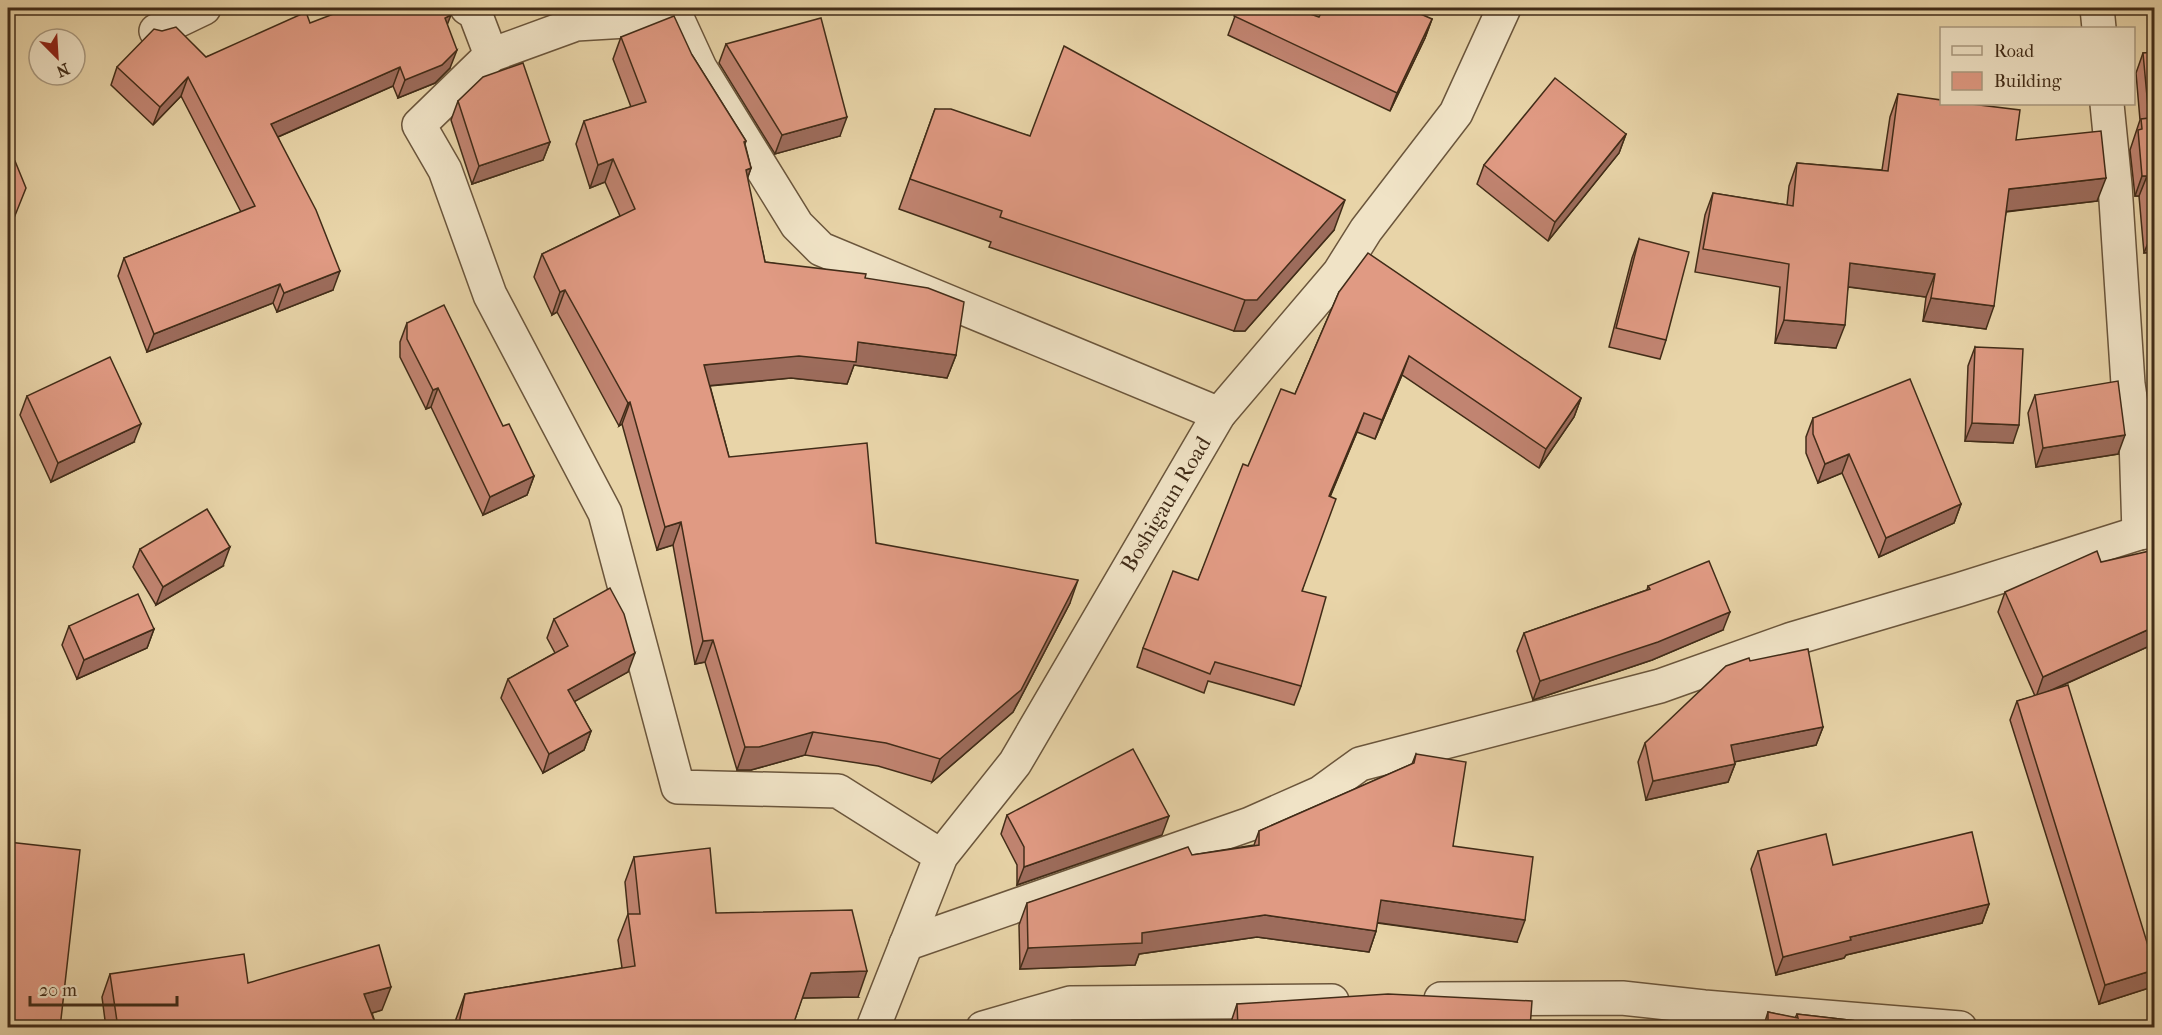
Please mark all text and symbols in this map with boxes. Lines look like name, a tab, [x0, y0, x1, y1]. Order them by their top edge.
north arrow	[27, 27, 87, 87]
legend	[1940, 27, 2135, 105]
text: Road	[1994, 41, 2034, 62]
text: N	[53, 59, 72, 82]
text: Building	[1994, 71, 2062, 92]
street label: Boshigaun Road	[1115, 431, 1217, 576]
scale bar	[30, 969, 177, 1007]
text: 20 m	[39, 980, 77, 1001]

